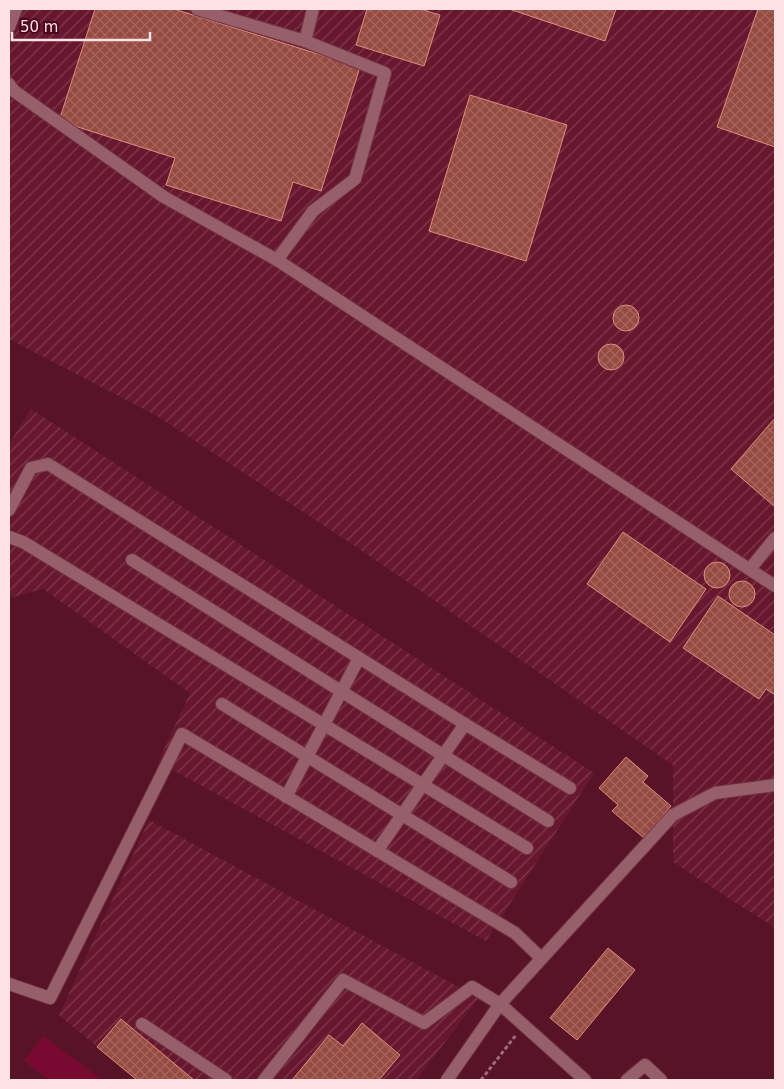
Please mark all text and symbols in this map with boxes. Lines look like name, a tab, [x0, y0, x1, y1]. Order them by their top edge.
scale bar	[12, 10, 150, 42]
text: 50 m	[20, 18, 58, 36]

